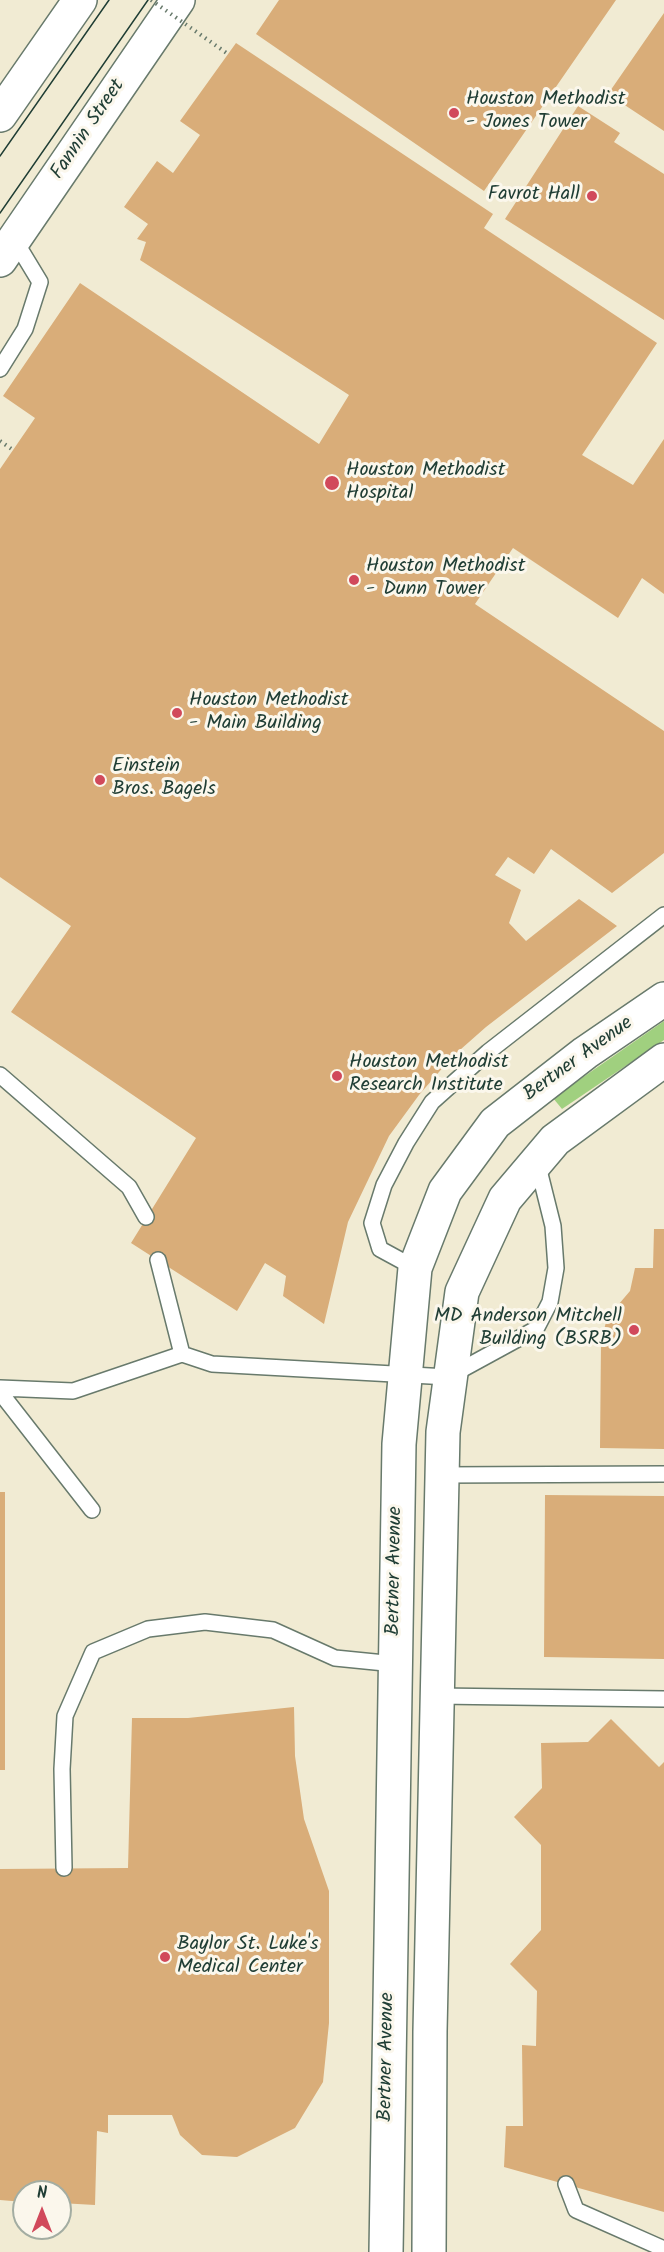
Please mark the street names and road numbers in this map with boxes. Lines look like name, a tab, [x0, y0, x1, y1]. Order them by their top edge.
street label: Fannin Street	[47, 75, 131, 185]
street label: Bertner Avenue	[520, 1012, 638, 1108]
street label: Bertner Avenue	[383, 1506, 409, 1636]
street label: Bertner Avenue	[375, 1992, 401, 2122]

